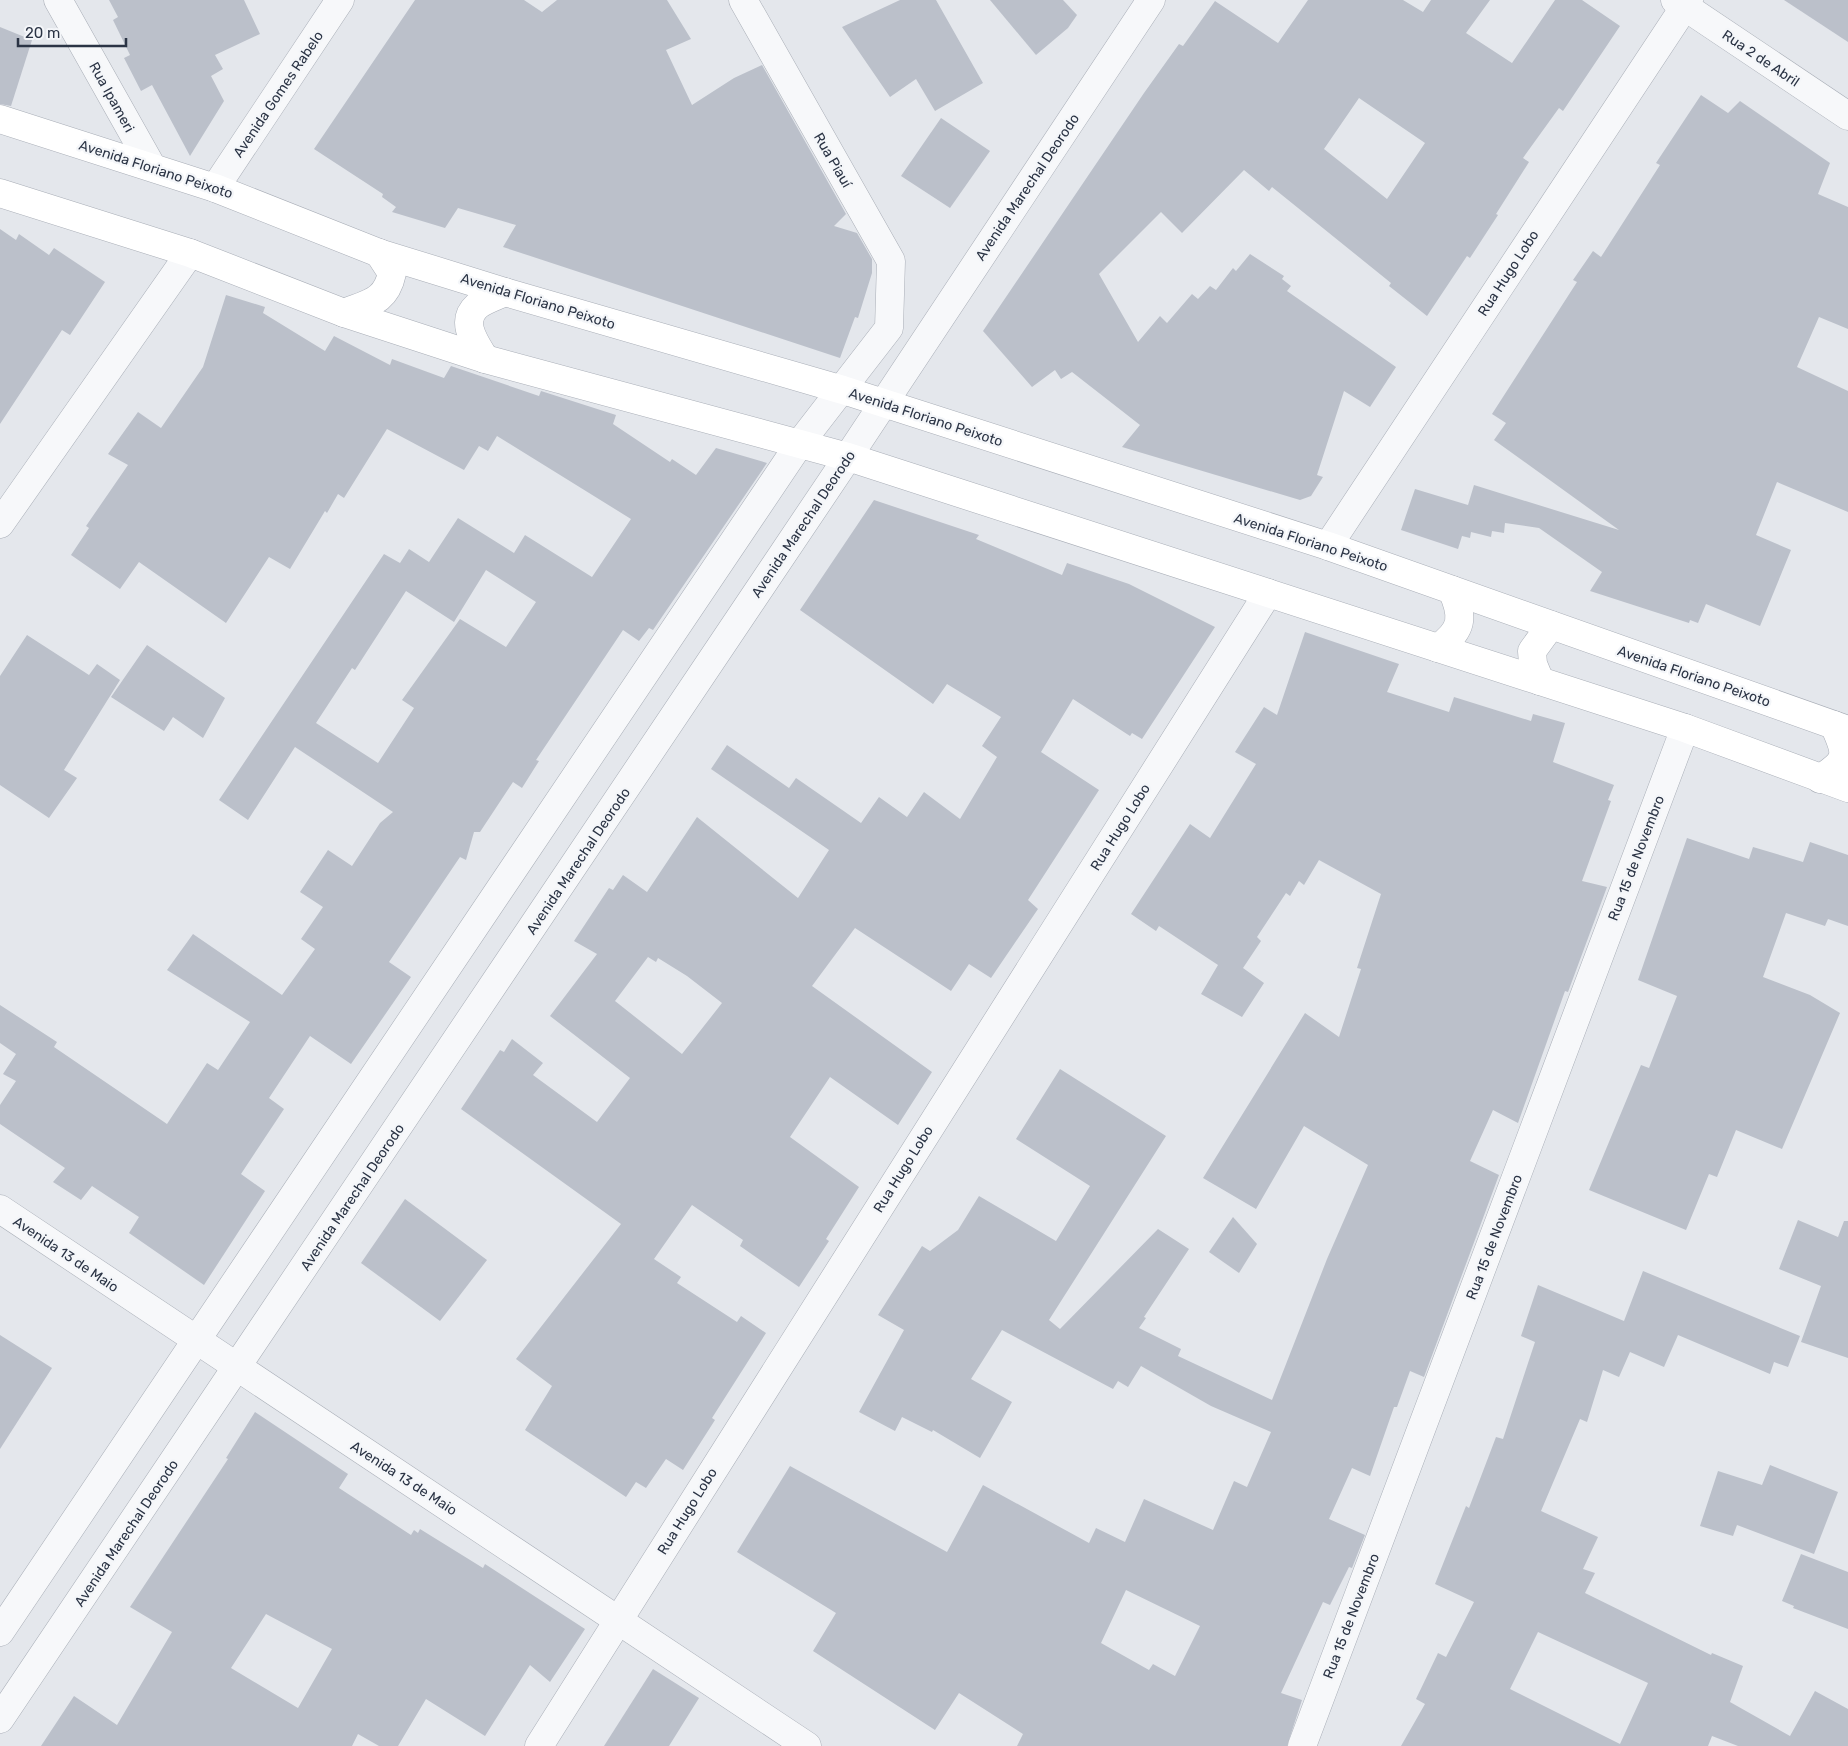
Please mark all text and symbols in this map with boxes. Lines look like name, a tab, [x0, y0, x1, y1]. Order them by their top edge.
scale bar	[18, 15, 125, 47]
text: 20 m	[25, 24, 60, 42]
street label: Rua 2 de Abril	[1719, 26, 1803, 90]
street label: Avenida Gomes Rabelo	[230, 28, 327, 161]
street label: Rua Ipameri	[85, 59, 138, 135]
street label: Avenida Marechal Deorodo	[972, 111, 1083, 264]
street label: Rua Piauí	[810, 130, 855, 191]
street label: Avenida Floriano Peixoto	[77, 137, 235, 202]
street label: Rua Hugo Lobo	[1474, 227, 1543, 319]
street label: Avenida Floriano Peixoto	[459, 270, 617, 333]
street label: Avenida Floriano Peixoto	[847, 385, 1005, 450]
street label: Avenida Marechal Deorodo	[748, 448, 859, 601]
street label: Avenida Floriano Peixoto	[1232, 510, 1390, 575]
street label: Avenida Floriano Peixoto	[1615, 642, 1773, 711]
street label: Rua Hugo Lobo	[1087, 781, 1154, 874]
street label: Avenida Marechal Deorodo	[523, 785, 634, 938]
street label: Rua 15 de Novembro	[1605, 793, 1668, 923]
street label: Avenida Marechal Deorodo	[297, 1121, 408, 1274]
street label: Rua Hugo Lobo	[870, 1123, 937, 1216]
street label: Rua 15 de Novembro	[1463, 1172, 1526, 1302]
street label: Avenida 13 de Maio	[10, 1213, 122, 1296]
street label: Avenida 13 de Maio	[347, 1438, 460, 1519]
street label: Avenida Marechal Deorodo	[71, 1457, 182, 1610]
street label: Rua Hugo Lobo	[654, 1465, 721, 1558]
street label: Rua 15 de Novembro	[1320, 1551, 1383, 1681]

